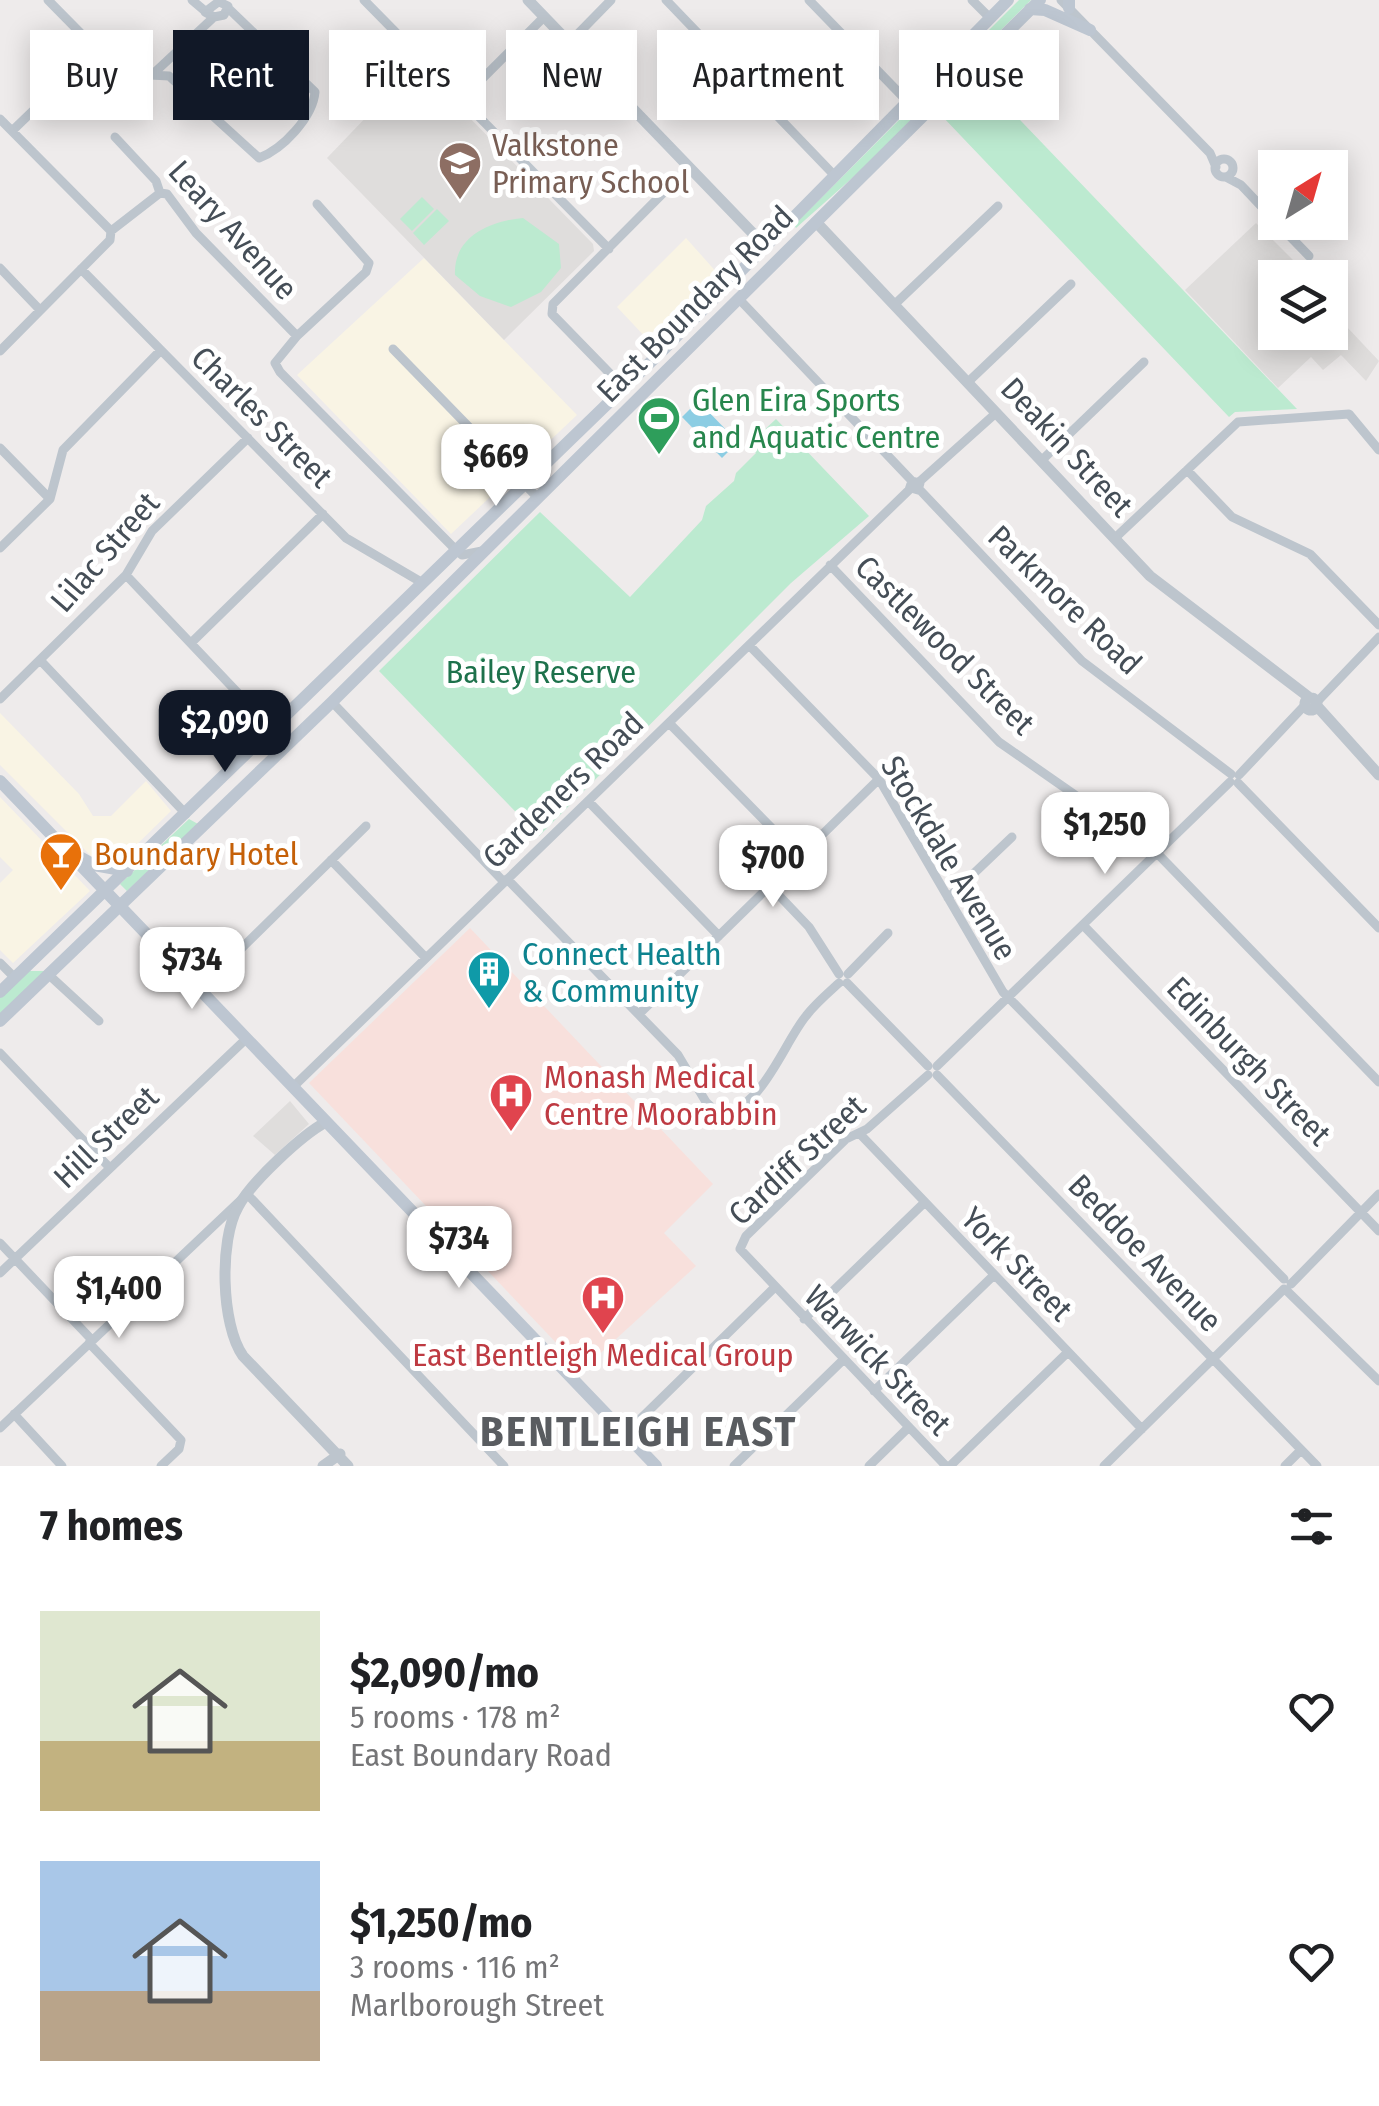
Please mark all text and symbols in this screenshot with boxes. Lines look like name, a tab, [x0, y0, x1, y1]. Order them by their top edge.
chip: Buy	[30, 30, 153, 120]
chip: Rent	[173, 30, 309, 120]
chip: Filters	[329, 30, 486, 120]
chip: New	[506, 30, 637, 120]
chip: Apartment	[657, 30, 879, 120]
chip: House	[899, 30, 1059, 120]
place label: Valkstone Primary School	[492, 126, 689, 201]
school or university icon: Valkstone Primary School	[437, 140, 483, 201]
north arrow	[1258, 150, 1348, 240]
map controls	[1258, 150, 1348, 350]
street label: Leary Avenue	[161, 153, 305, 307]
street label: East Boundary Road	[589, 198, 801, 410]
button: layers	[1258, 260, 1348, 350]
street label: Charles Street	[184, 339, 341, 496]
street label: Deakin Street	[993, 370, 1141, 525]
place label: Glen Eira Sports and Aquatic Centre	[692, 381, 940, 456]
sports icon: Glen Eira Sports and Aquatic Centre	[636, 395, 682, 456]
pin: $669	[437, 424, 555, 509]
text: $669	[463, 437, 529, 475]
street label: Lilac Street	[43, 484, 168, 620]
street label: Parkmore Road	[981, 517, 1149, 683]
street label: Castlewood Street	[848, 548, 1043, 743]
park label: Bailey Reserve	[446, 653, 636, 691]
pin: $2,090	[144, 690, 306, 775]
text: $2,090	[181, 703, 269, 741]
street label: Gardeners Road	[475, 704, 651, 876]
street label: Stockdale Avenue	[873, 749, 1025, 967]
pin: $1,250	[1024, 792, 1186, 877]
text: $1,250	[1063, 805, 1147, 843]
pin: $700	[714, 825, 832, 910]
bar icon: Boundary Hotel	[38, 831, 84, 892]
place label: Boundary Hotel	[94, 835, 298, 873]
text: $700	[741, 838, 805, 876]
pin: $734	[133, 927, 251, 1012]
place label: Connect Health & Community	[522, 935, 722, 1010]
text: $734	[162, 940, 222, 978]
building icon: Connect Health & Community	[466, 949, 512, 1010]
street label: Edinburgh Street	[1159, 969, 1339, 1153]
place label: Monash Medical Centre Moorabbin	[544, 1058, 778, 1133]
hospital icon: Monash Medical Centre Moorabbin	[488, 1072, 534, 1133]
street label: Hill Street	[46, 1078, 167, 1196]
street label: Cardiff Street	[721, 1087, 874, 1233]
street label: Beddoe Avenue	[1060, 1166, 1230, 1340]
street label: York Street	[954, 1199, 1081, 1329]
pin: $734	[400, 1206, 518, 1291]
text: $734	[429, 1219, 489, 1257]
pin: $1,400	[38, 1256, 200, 1341]
text: $1,400	[76, 1269, 162, 1307]
hospital icon: East Bentleigh Medical Group	[580, 1274, 626, 1335]
street label: Warwick Street	[797, 1277, 959, 1443]
place label: East Bentleigh Medical Group	[412, 1336, 794, 1374]
district label: BENTLEIGH EAST	[480, 1407, 798, 1457]
icon: filters	[1284, 1499, 1339, 1554]
text: 7 homes	[40, 1501, 183, 1551]
text: $2,090/mo	[350, 1648, 539, 1698]
icon: home	[120, 1651, 240, 1771]
icon: heart	[1284, 1684, 1339, 1739]
text: 5 rooms · 178 m²	[350, 1698, 561, 1736]
text: East Boundary Road	[350, 1736, 612, 1774]
text: $1,250/mo	[350, 1898, 533, 1948]
icon: home	[120, 1901, 240, 2021]
icon: heart	[1284, 1934, 1339, 1989]
text: 3 rooms · 116 m²	[350, 1948, 560, 1986]
text: Marlborough Street	[350, 1986, 604, 2024]

